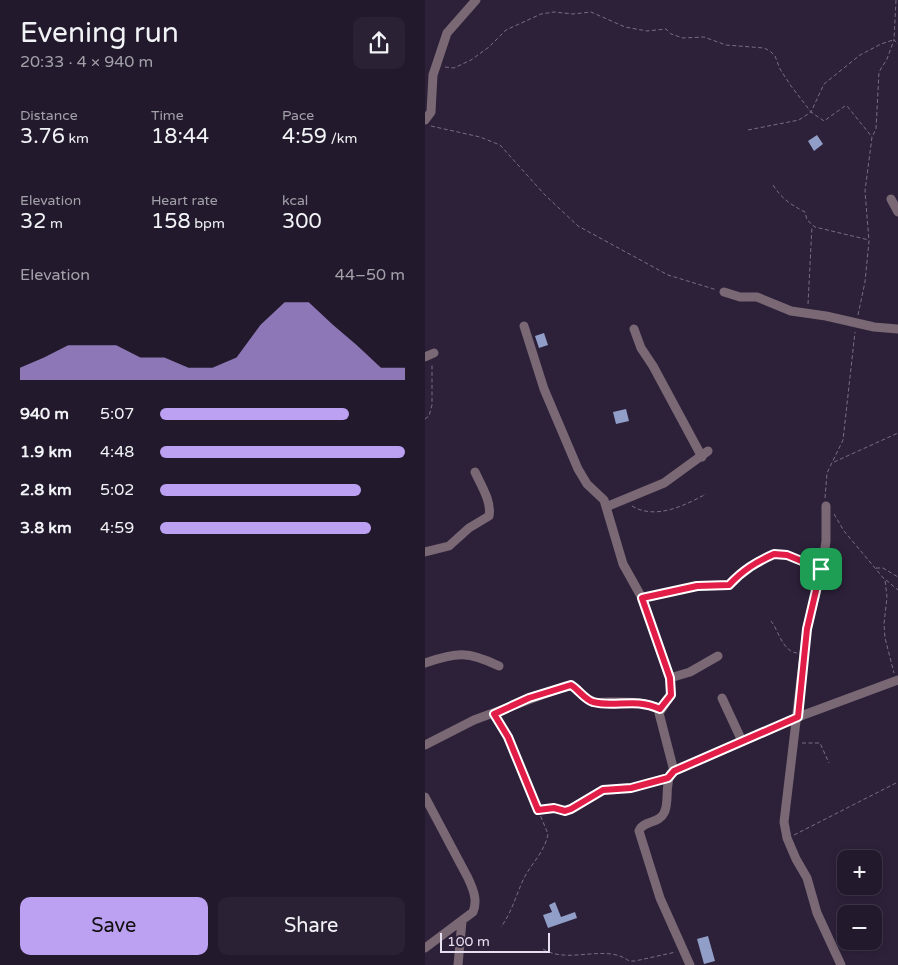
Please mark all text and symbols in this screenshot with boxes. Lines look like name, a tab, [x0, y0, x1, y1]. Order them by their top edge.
text: Evening run	[20, 16, 179, 50]
button: share	[353, 17, 405, 69]
text: 20:33 · 4 × 940 m	[20, 52, 153, 72]
text: Distance	[20, 107, 78, 124]
text: Time	[151, 107, 184, 124]
text: Pace	[282, 107, 314, 124]
text: 3.76	[20, 124, 65, 149]
text: 18:44	[151, 124, 209, 149]
text: 4:59	[282, 124, 327, 149]
text: km	[65, 130, 89, 147]
text: /km	[327, 130, 357, 147]
text: Elevation	[20, 192, 81, 209]
text: Heart rate	[151, 192, 218, 209]
text: kcal	[282, 192, 308, 209]
text: 32	[20, 209, 46, 234]
text: 158	[151, 209, 191, 234]
text: 300	[282, 209, 322, 234]
text: m	[46, 215, 63, 232]
text: bpm	[191, 215, 225, 232]
text: Elevation	[20, 265, 90, 285]
text: 44–50 m	[335, 265, 405, 285]
text: 940 m	[20, 404, 69, 424]
text: 5:07	[100, 404, 134, 424]
text: 1.9 km	[20, 442, 72, 462]
text: 4:48	[100, 442, 134, 462]
text: 2.8 km	[20, 480, 72, 500]
text: 5:02	[100, 480, 134, 500]
text: 3.8 km	[20, 518, 72, 538]
text: 4:59	[100, 518, 134, 538]
pin	[800, 548, 842, 590]
icon: arrive	[807, 555, 835, 583]
map controls	[837, 850, 882, 950]
button: +	[837, 850, 882, 895]
button: Save	[20, 897, 208, 955]
button: Share	[218, 897, 405, 955]
button: −	[837, 905, 882, 950]
scale bar	[440, 930, 550, 953]
text: 100 m	[447, 933, 490, 950]

